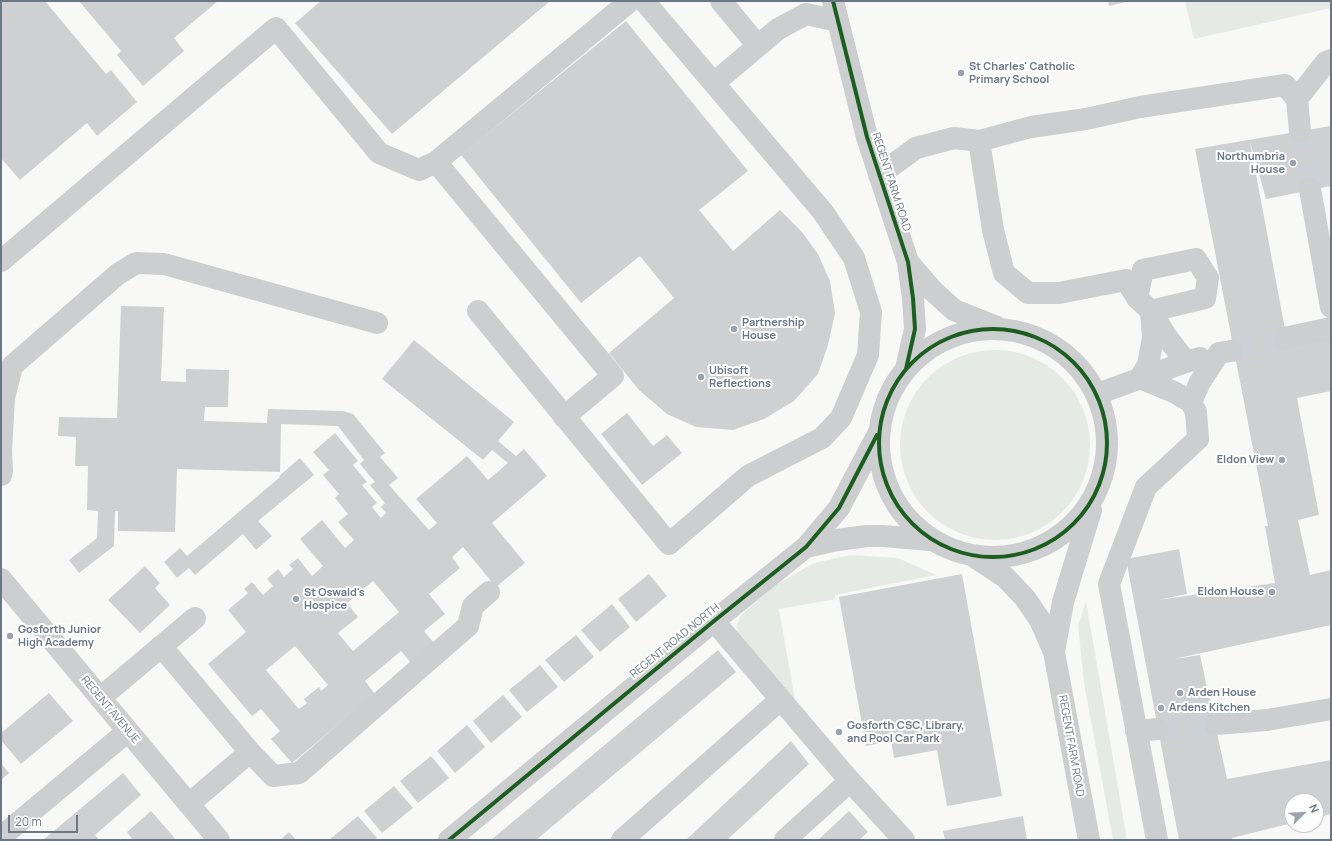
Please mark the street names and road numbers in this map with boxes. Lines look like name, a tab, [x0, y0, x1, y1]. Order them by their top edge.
street label: REGENT FARM ROAD	[869, 131, 913, 233]
street label: REGENT ROAD NORTH	[628, 601, 722, 681]
street label: REGENT AVENUE	[78, 674, 142, 746]
street label: REGENT FARM ROAD	[1056, 694, 1086, 798]

